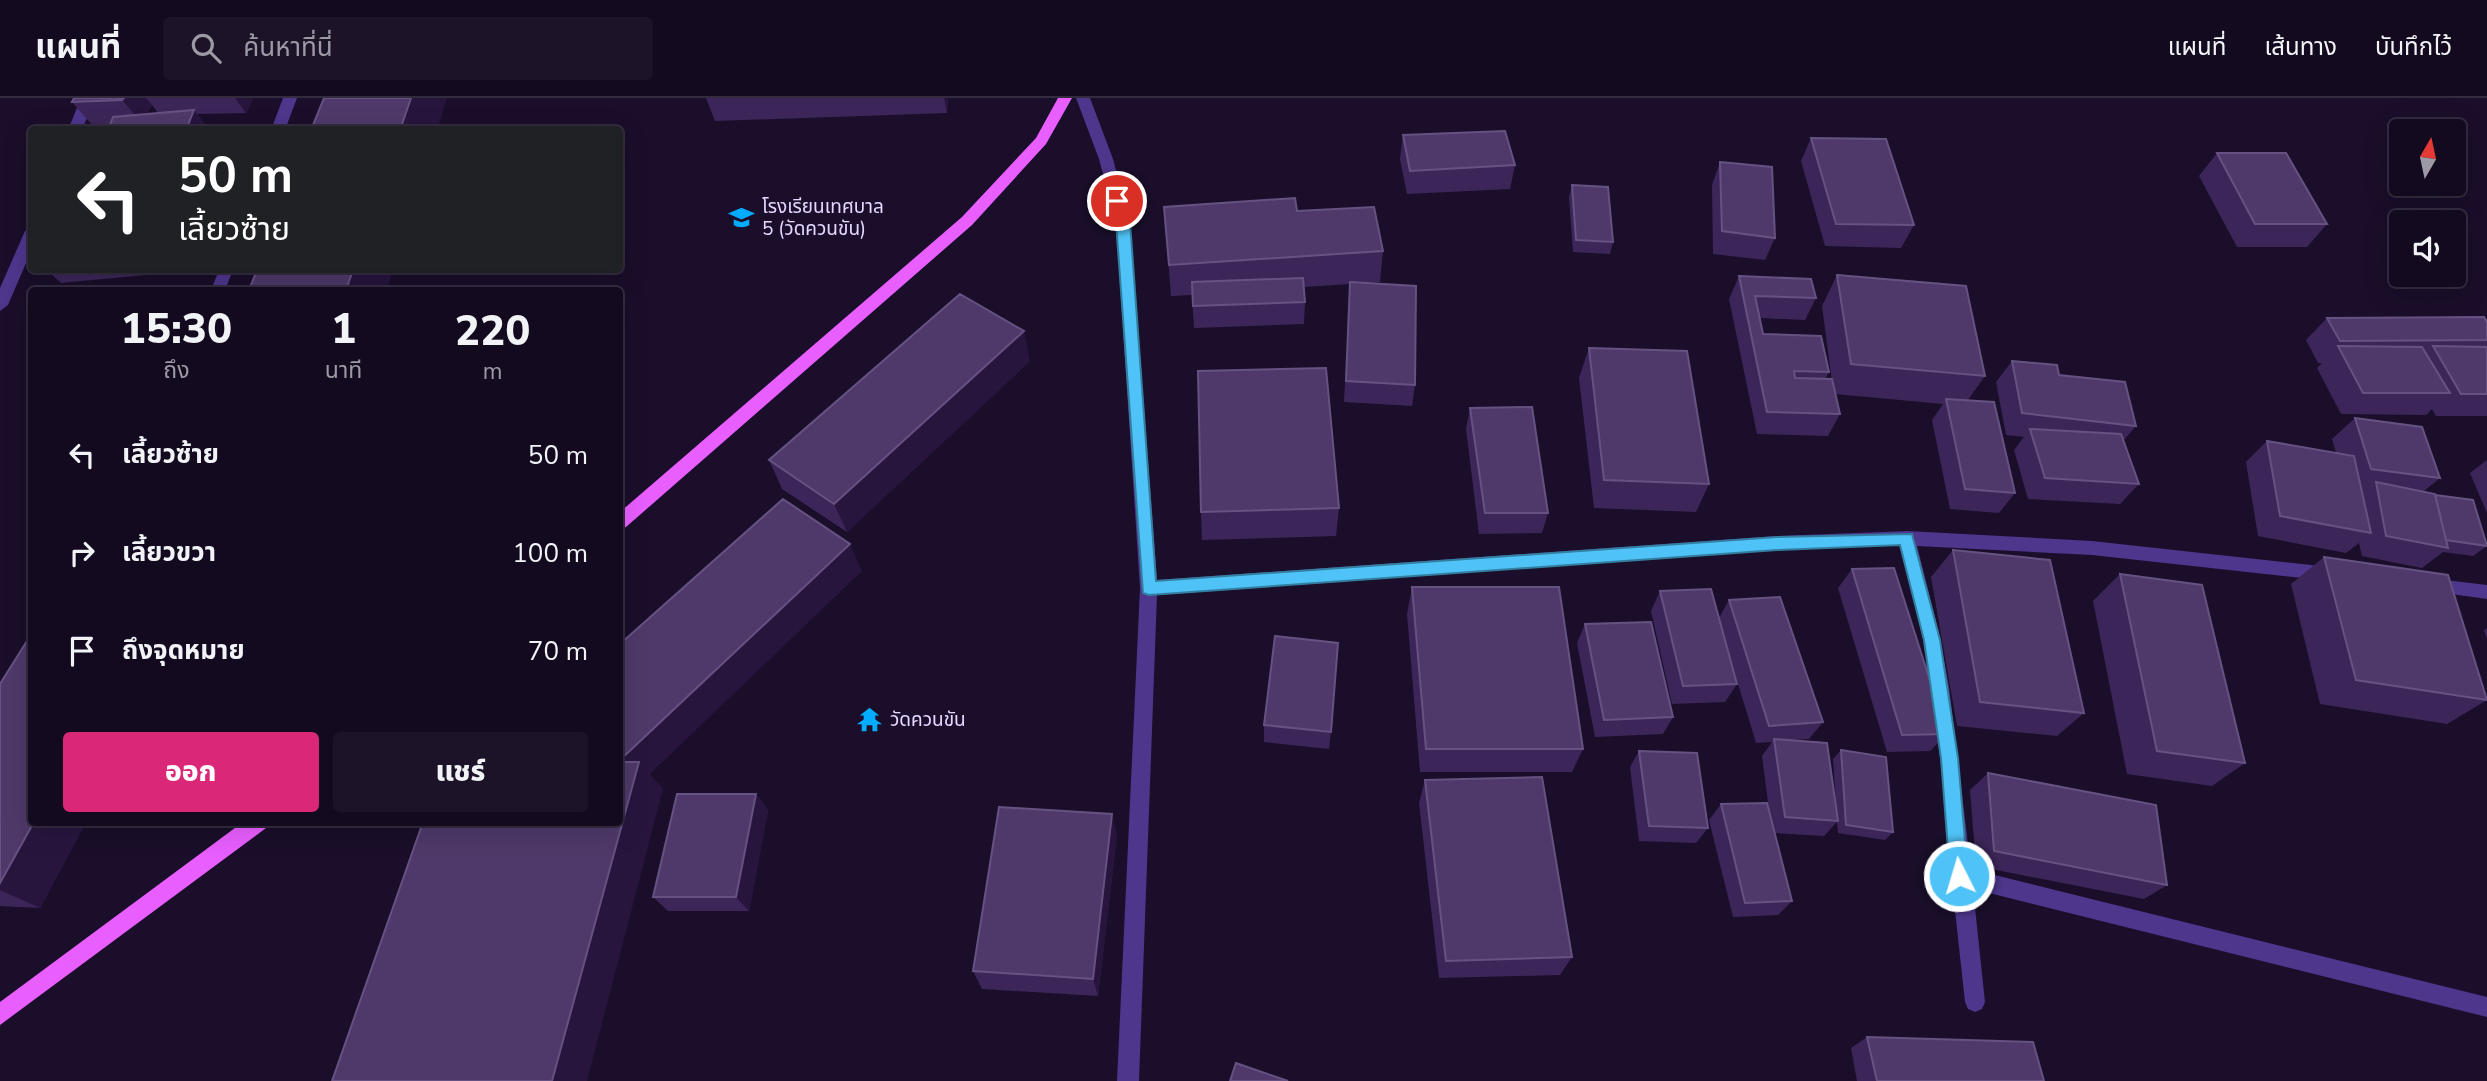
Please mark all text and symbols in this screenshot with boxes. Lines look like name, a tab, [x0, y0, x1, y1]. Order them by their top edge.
search box	[163, 17, 653, 80]
text: แผนที่	[35, 25, 121, 70]
icon: search	[187, 29, 225, 67]
text: ค้นหาที่นี่	[243, 30, 333, 65]
text: แผนที่	[2168, 31, 2226, 63]
text: เส้นทาง	[2264, 31, 2337, 63]
text: บันทึกไว้	[2375, 31, 2452, 63]
north arrow	[2389, 119, 2466, 196]
map controls	[2389, 119, 2466, 287]
text: 50 m	[178, 142, 293, 209]
icon: left	[63, 154, 154, 245]
pin	[1087, 171, 1147, 231]
icon: arrive	[1098, 182, 1136, 220]
place label: โรงเรียนเทศบาล 5 (วัดควนขัน)	[762, 194, 884, 242]
school or university icon: โรงเรียนเทศบาล 5 (วัดควนขัน)	[728, 204, 756, 232]
text: เลี้ยวซ้าย	[178, 208, 290, 251]
button: sound	[2389, 210, 2466, 287]
text: 15:30	[121, 301, 232, 358]
text: 1	[331, 301, 356, 358]
text: 220	[455, 303, 530, 360]
text: ถึง	[163, 355, 190, 386]
text: นาที	[325, 355, 362, 386]
text: m	[483, 356, 502, 387]
icon: left	[63, 436, 101, 474]
text: เลี้ยวซ้าย	[122, 437, 219, 472]
text: 50 m	[528, 438, 588, 473]
icon: right	[63, 534, 101, 572]
text: เลี้ยวขวา	[122, 535, 216, 570]
text: 100 m	[512, 536, 588, 571]
icon: arrive	[63, 632, 101, 670]
text: ถึงจุดหมาย	[122, 633, 245, 668]
text: 70 m	[528, 634, 588, 669]
temple icon: วัดควนขัน	[856, 706, 884, 734]
place label: วัดควนขัน	[890, 707, 966, 733]
button: ออก	[63, 732, 319, 812]
button: แชร์	[333, 732, 588, 812]
position arrow	[1922, 839, 1996, 913]

